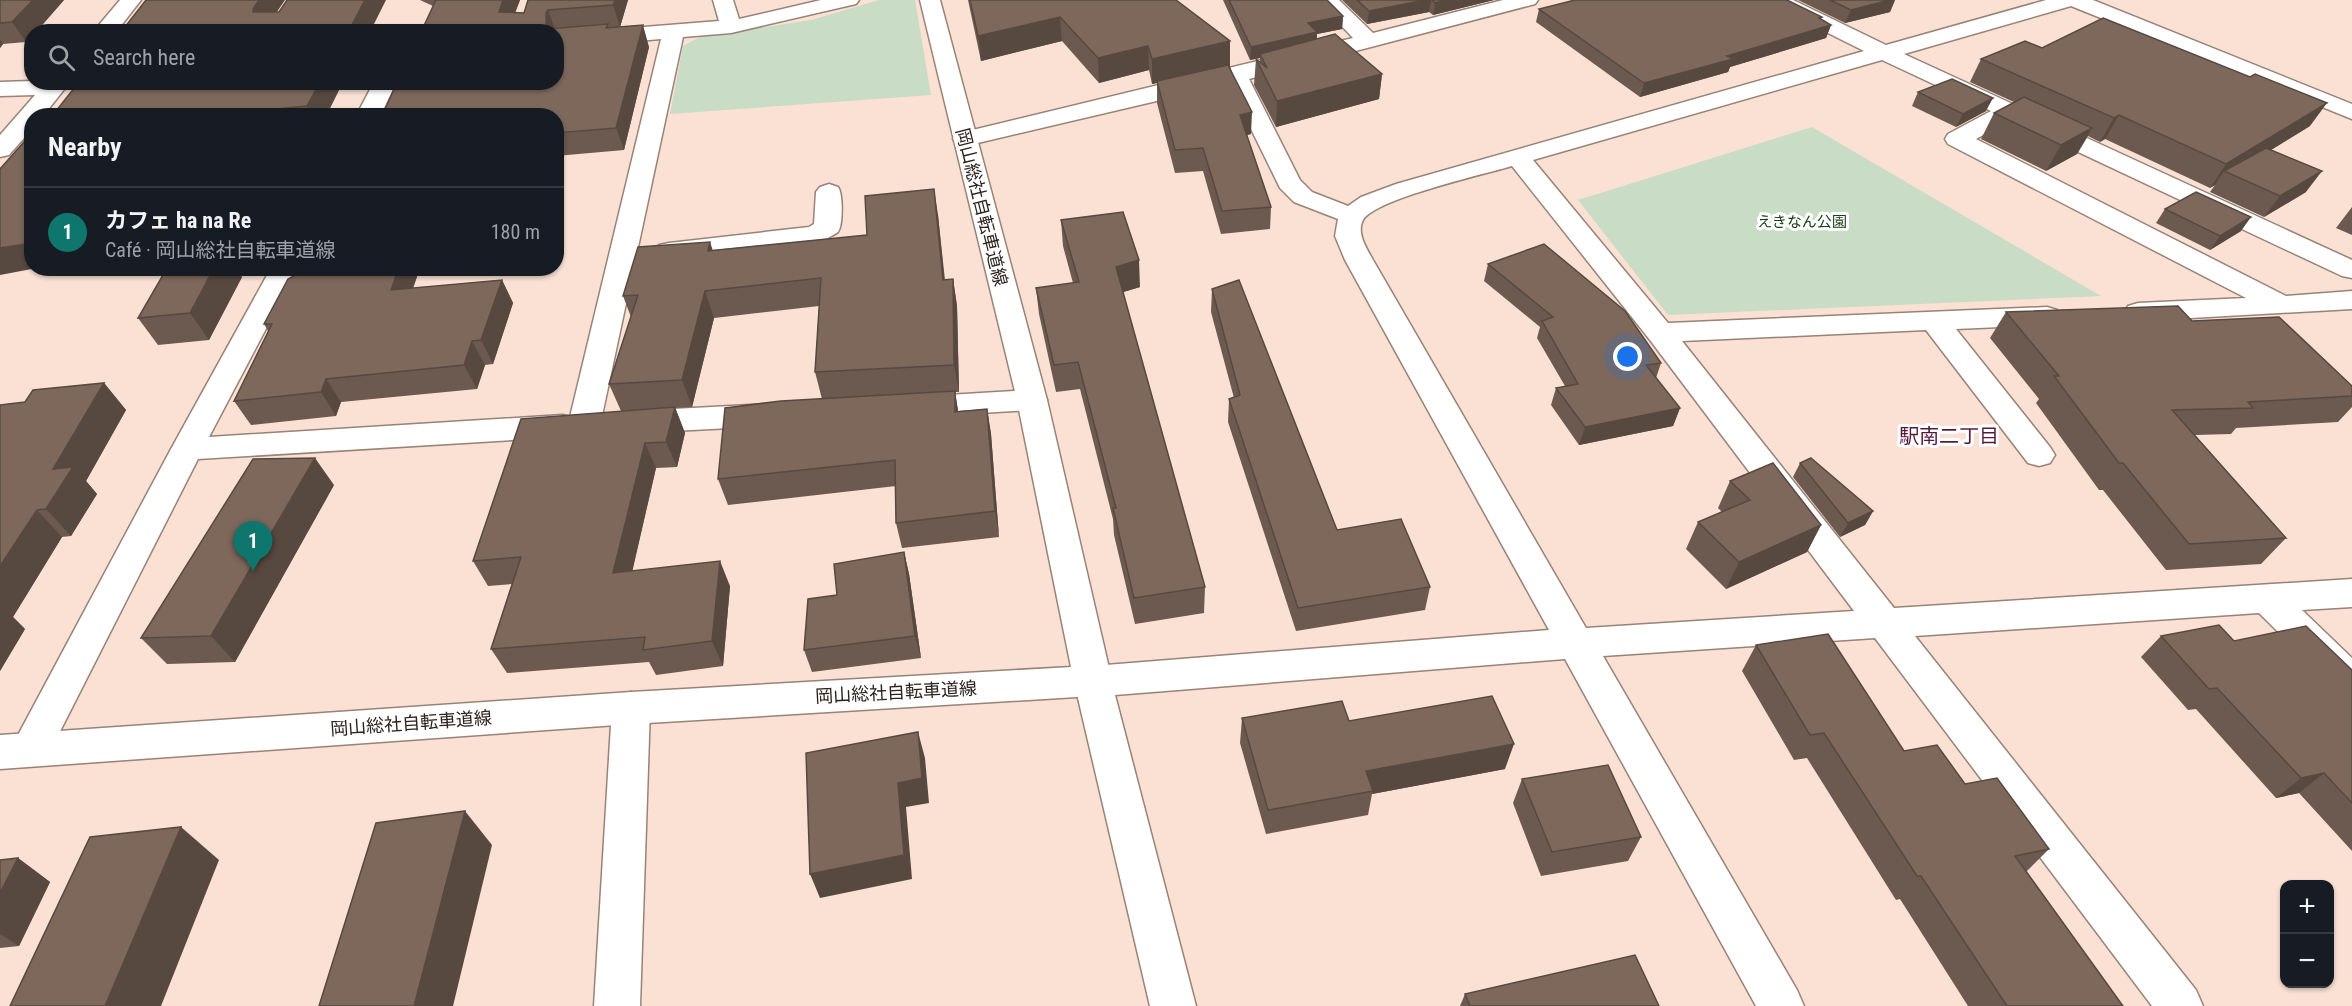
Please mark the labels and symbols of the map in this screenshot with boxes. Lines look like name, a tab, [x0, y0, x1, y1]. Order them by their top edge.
street label: 岡山総社自転車道線	[952, 126, 1012, 288]
park label: えきなん公園	[1757, 213, 1847, 231]
your location	[1613, 342, 1642, 371]
district label: 駅南二丁目	[1899, 424, 1999, 448]
pin: 1	[234, 522, 272, 571]
street label: 岡山総社自転車道線	[815, 677, 977, 707]
street label: 岡山総社自転車道線	[329, 707, 493, 739]

